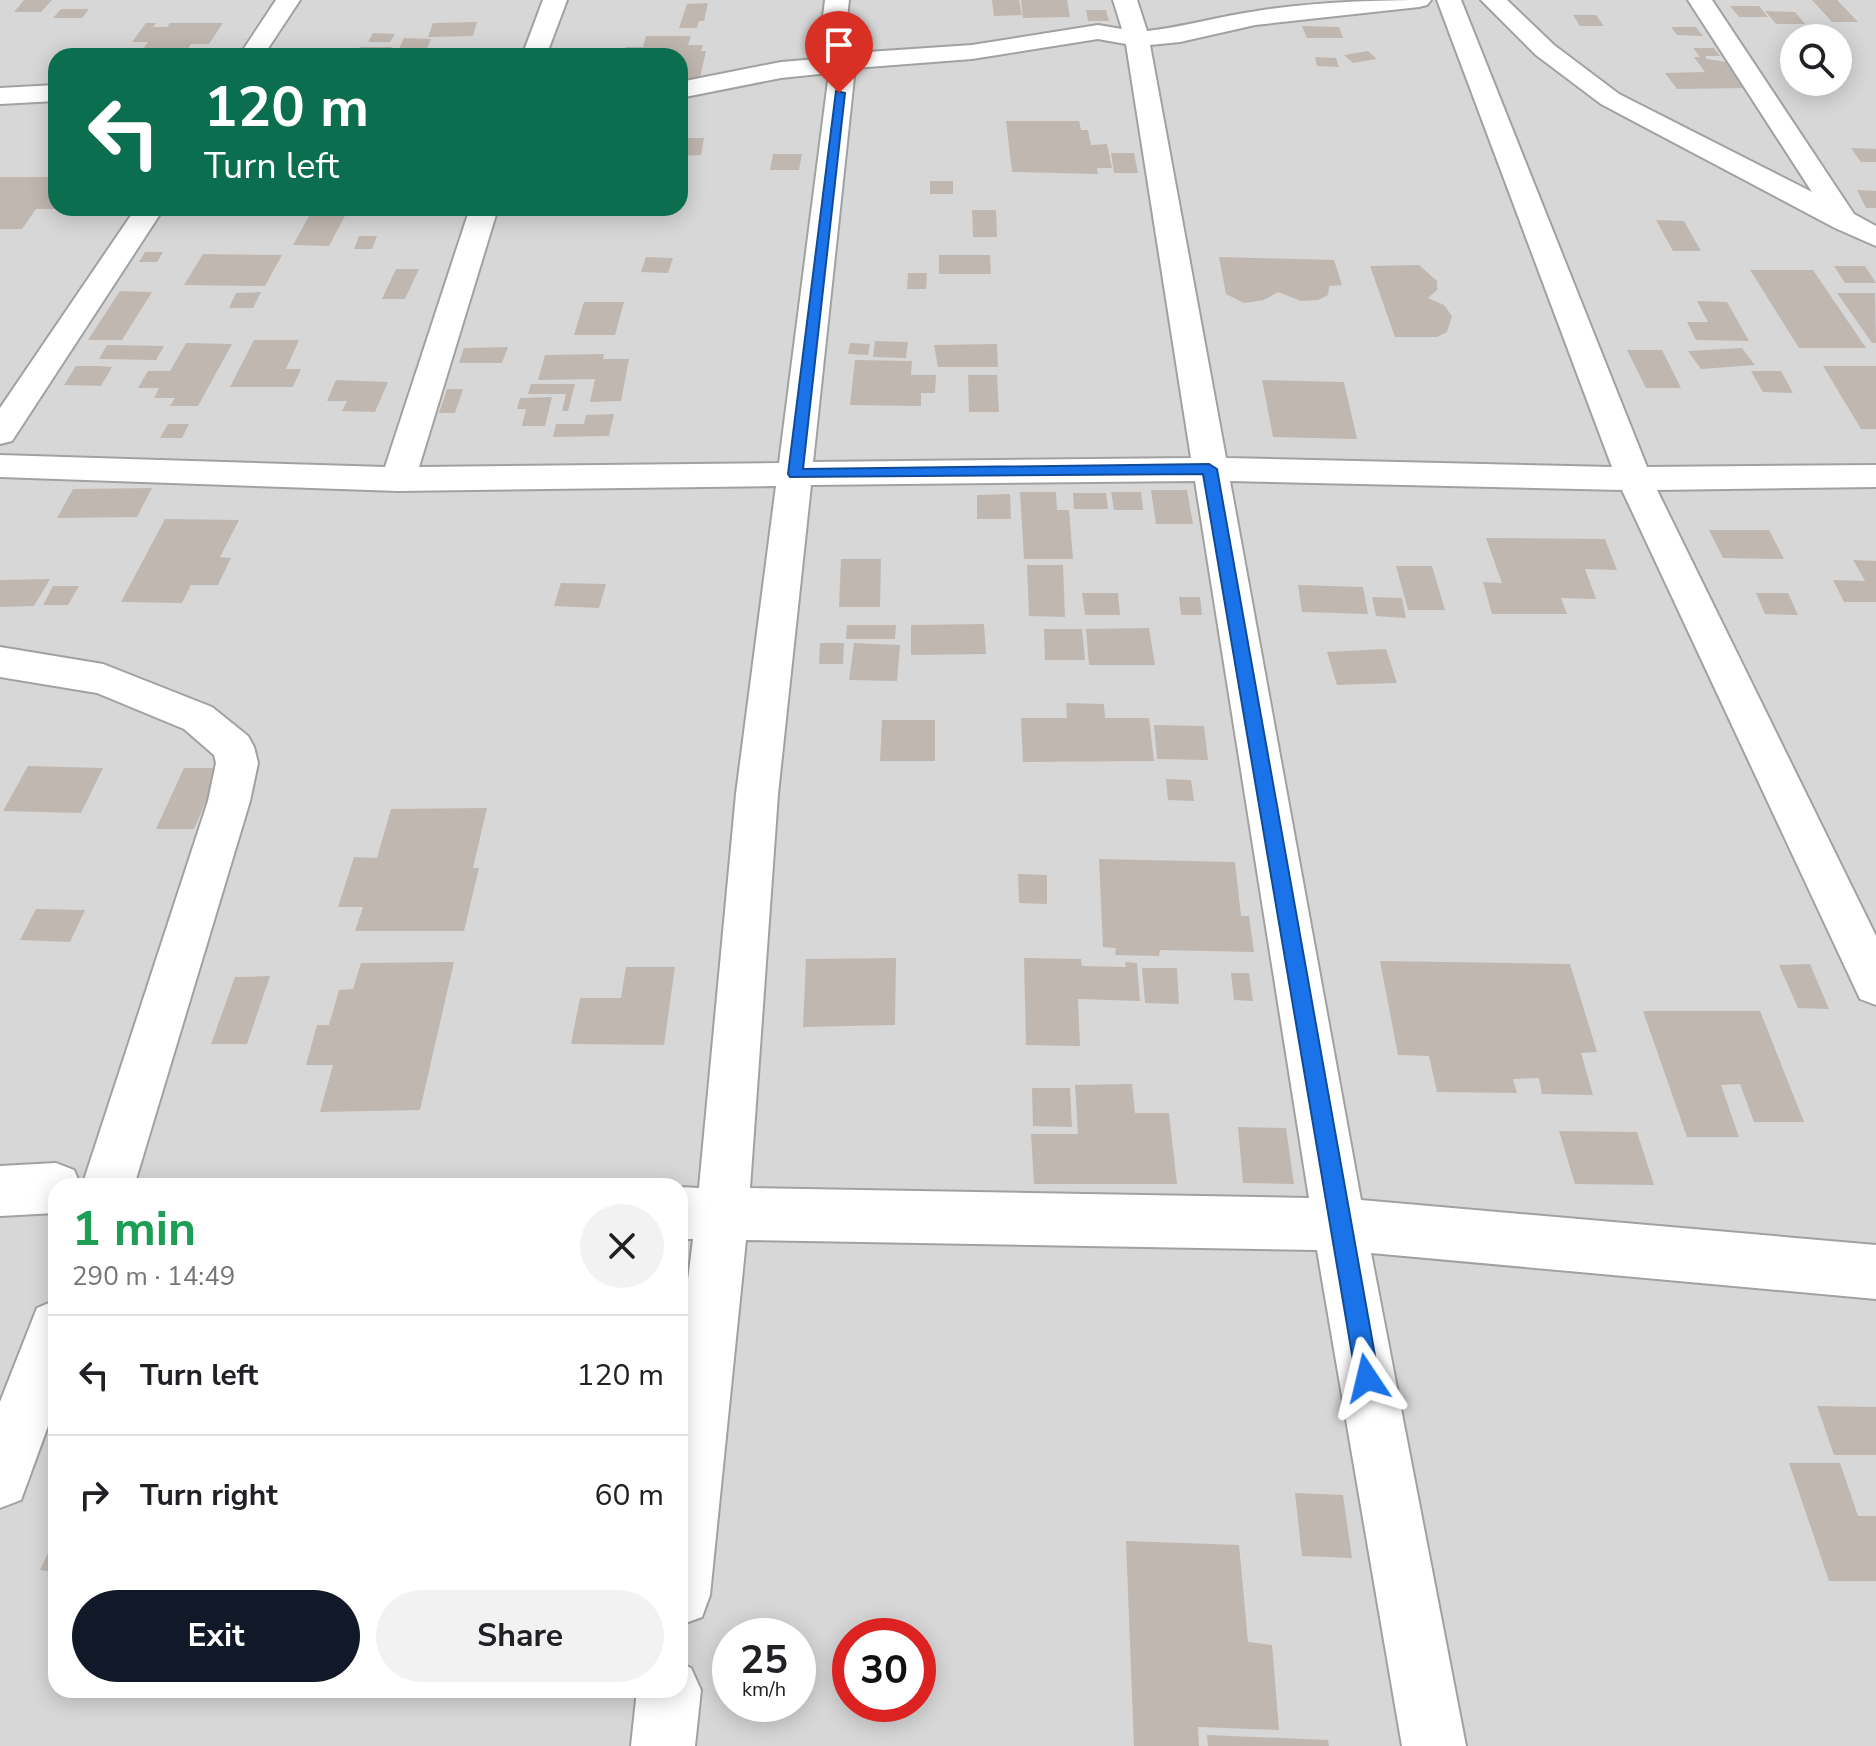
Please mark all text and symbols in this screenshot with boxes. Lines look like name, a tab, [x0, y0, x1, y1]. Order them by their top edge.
pin	[805, 11, 873, 93]
icon: arrive	[817, 23, 861, 67]
map controls	[1780, 24, 1852, 96]
button: search	[1780, 24, 1852, 96]
text: 120 m	[204, 69, 369, 146]
icon: left	[72, 80, 176, 184]
text: Turn left	[204, 142, 339, 191]
text: 1 min	[72, 1196, 196, 1262]
button: close	[580, 1204, 664, 1288]
text: 290 m · 14:49	[72, 1259, 235, 1294]
position arrow	[1325, 1336, 1409, 1420]
icon: left	[72, 1353, 116, 1397]
text: Turn left	[140, 1355, 258, 1396]
text: 120 m	[577, 1355, 664, 1396]
icon: right	[72, 1473, 116, 1517]
text: Turn right	[140, 1475, 278, 1516]
text: 60 m	[595, 1475, 664, 1516]
button: Exit	[72, 1590, 360, 1682]
button: Share	[376, 1590, 664, 1682]
speed limit sign: 30	[832, 1618, 936, 1722]
text: 25	[740, 1633, 788, 1687]
text: km/h	[742, 1676, 786, 1703]

